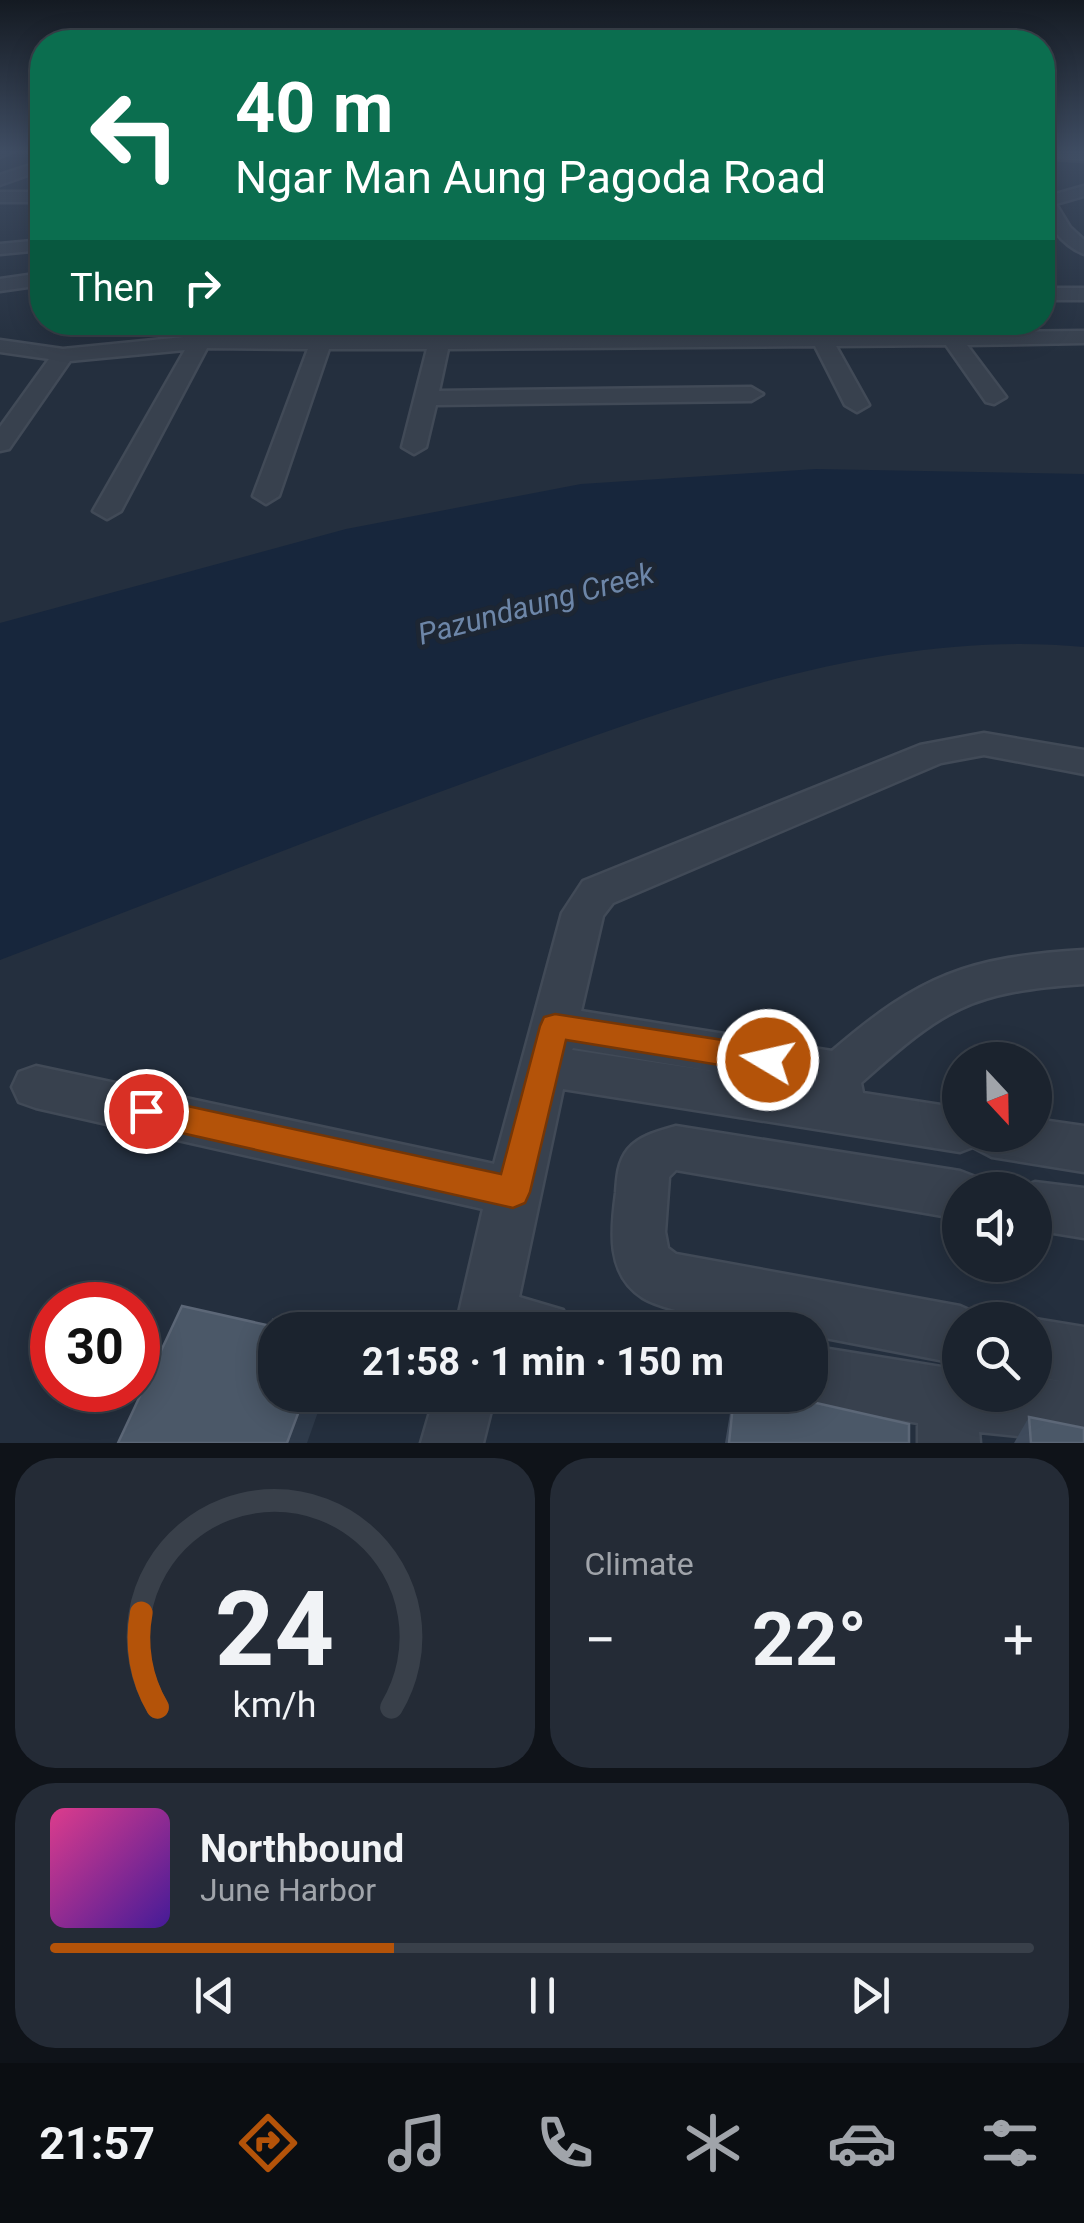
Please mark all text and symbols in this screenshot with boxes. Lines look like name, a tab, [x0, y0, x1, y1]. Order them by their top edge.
text: 40 m	[235, 67, 393, 149]
icon: left	[70, 70, 200, 200]
text: Ngar Man Aung Pagoda Road	[235, 151, 826, 204]
icon: right	[175, 260, 230, 315]
text: Then	[70, 266, 155, 310]
water label: Pazundaung Creek	[414, 555, 659, 652]
position arrow	[716, 1008, 820, 1112]
north arrow	[942, 1042, 1052, 1152]
map controls	[942, 1042, 1052, 1412]
pin	[104, 1069, 189, 1154]
icon: arrive	[119, 1084, 174, 1139]
button: sound	[942, 1172, 1052, 1282]
speed limit sign: 30	[30, 1282, 160, 1412]
button: search	[942, 1302, 1052, 1412]
text: 21:58 · 1 min · 150 m	[362, 1340, 724, 1384]
text: Climate	[585, 1545, 694, 1583]
text: 24	[215, 1569, 334, 1690]
text: 22°	[752, 1595, 867, 1683]
text: −	[585, 1608, 616, 1672]
text: +	[1003, 1608, 1034, 1672]
text: km/h	[233, 1684, 317, 1726]
text: Northbound	[200, 1827, 404, 1871]
text: June Harbor	[200, 1871, 376, 1909]
icon: previous	[187, 1968, 242, 2023]
icon: pause	[515, 1968, 570, 2023]
icon: next	[843, 1968, 898, 2023]
icon: directions	[233, 2108, 303, 2178]
icon: music	[382, 2108, 452, 2178]
icon: phone	[530, 2108, 600, 2178]
icon: climate	[678, 2108, 748, 2178]
icon: car	[827, 2108, 897, 2178]
icon: filters	[975, 2108, 1045, 2178]
text: 21:57	[39, 2117, 155, 2170]

